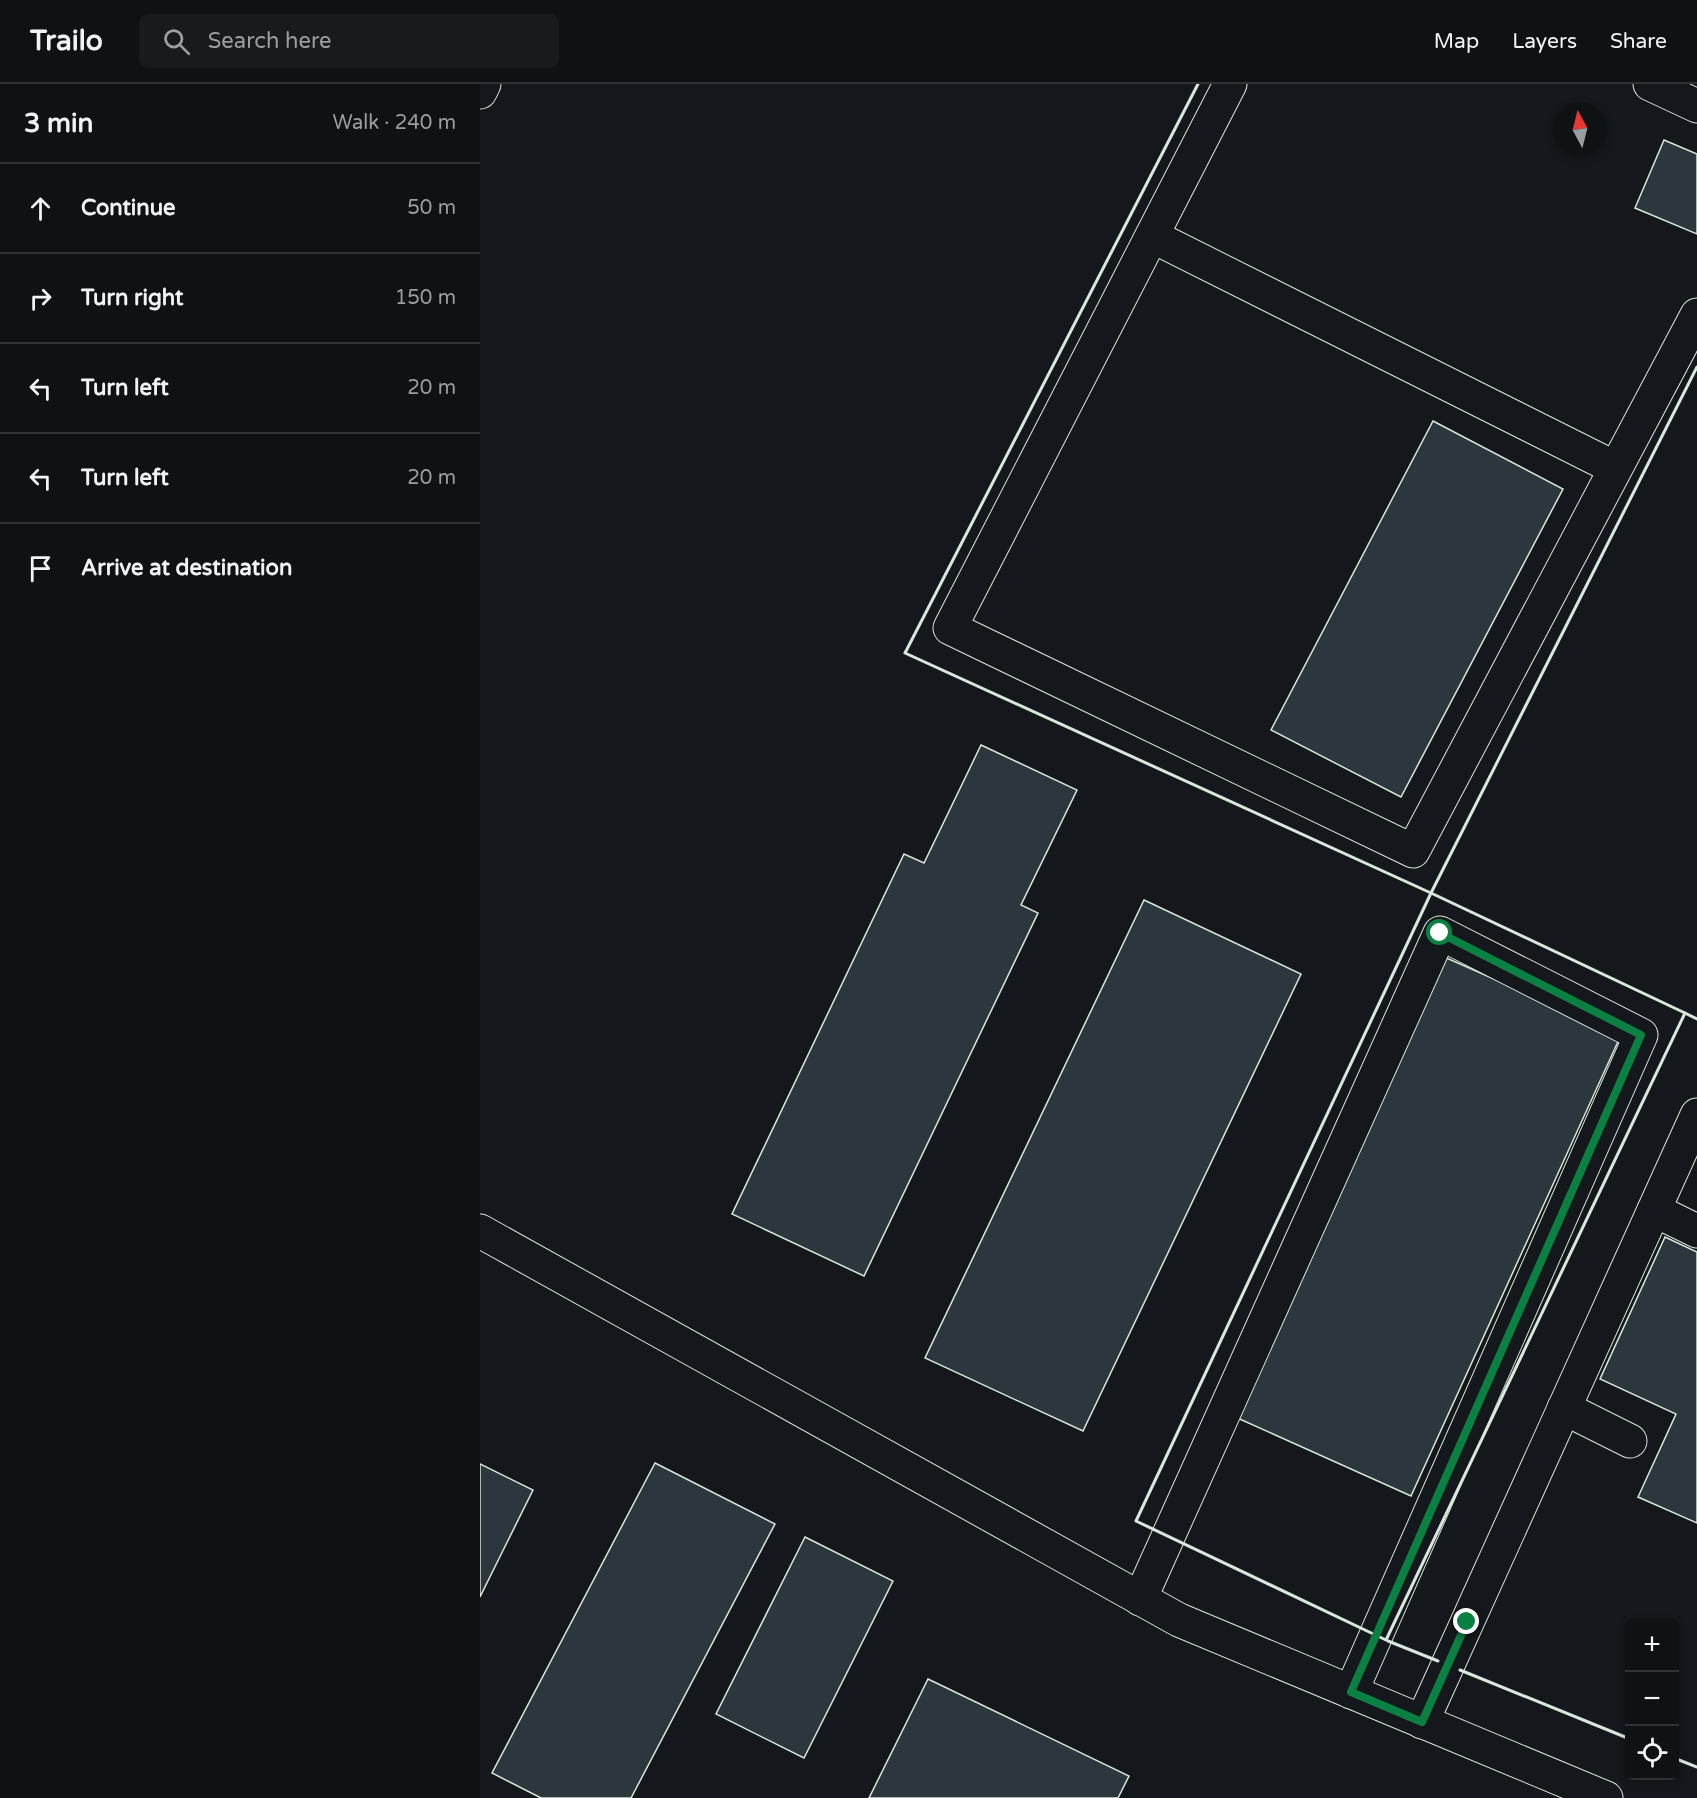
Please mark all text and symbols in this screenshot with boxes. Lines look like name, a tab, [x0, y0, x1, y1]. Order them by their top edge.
search box	[139, 14, 559, 68]
text: Trailo	[30, 24, 103, 58]
icon: search	[160, 25, 193, 58]
text: Search here	[208, 28, 332, 54]
text: Map	[1434, 29, 1479, 54]
text: Layers	[1512, 29, 1577, 54]
text: Share	[1610, 29, 1667, 54]
north arrow	[1553, 102, 1607, 156]
text: 3 min	[24, 108, 93, 139]
text: Walk · 240 m	[333, 111, 456, 135]
icon: ahead	[24, 192, 57, 225]
text: Continue	[81, 195, 176, 221]
text: 50 m	[407, 196, 456, 220]
icon: right	[24, 282, 57, 315]
text: Turn right	[81, 285, 183, 311]
text: 150 m	[395, 286, 456, 310]
icon: left	[24, 372, 57, 405]
text: Turn left	[81, 375, 169, 401]
text: 20 m	[407, 376, 456, 400]
icon: left	[24, 462, 57, 495]
text: Turn left	[81, 465, 169, 491]
text: 20 m	[407, 466, 456, 490]
icon: arrive	[24, 552, 57, 585]
text: Arrive at destination	[81, 555, 292, 581]
route start	[1426, 919, 1452, 945]
route end	[1453, 1608, 1479, 1634]
map controls	[1625, 1618, 1679, 1780]
button: +	[1625, 1618, 1679, 1672]
button: −	[1625, 1672, 1679, 1726]
button: locate	[1625, 1726, 1679, 1780]

